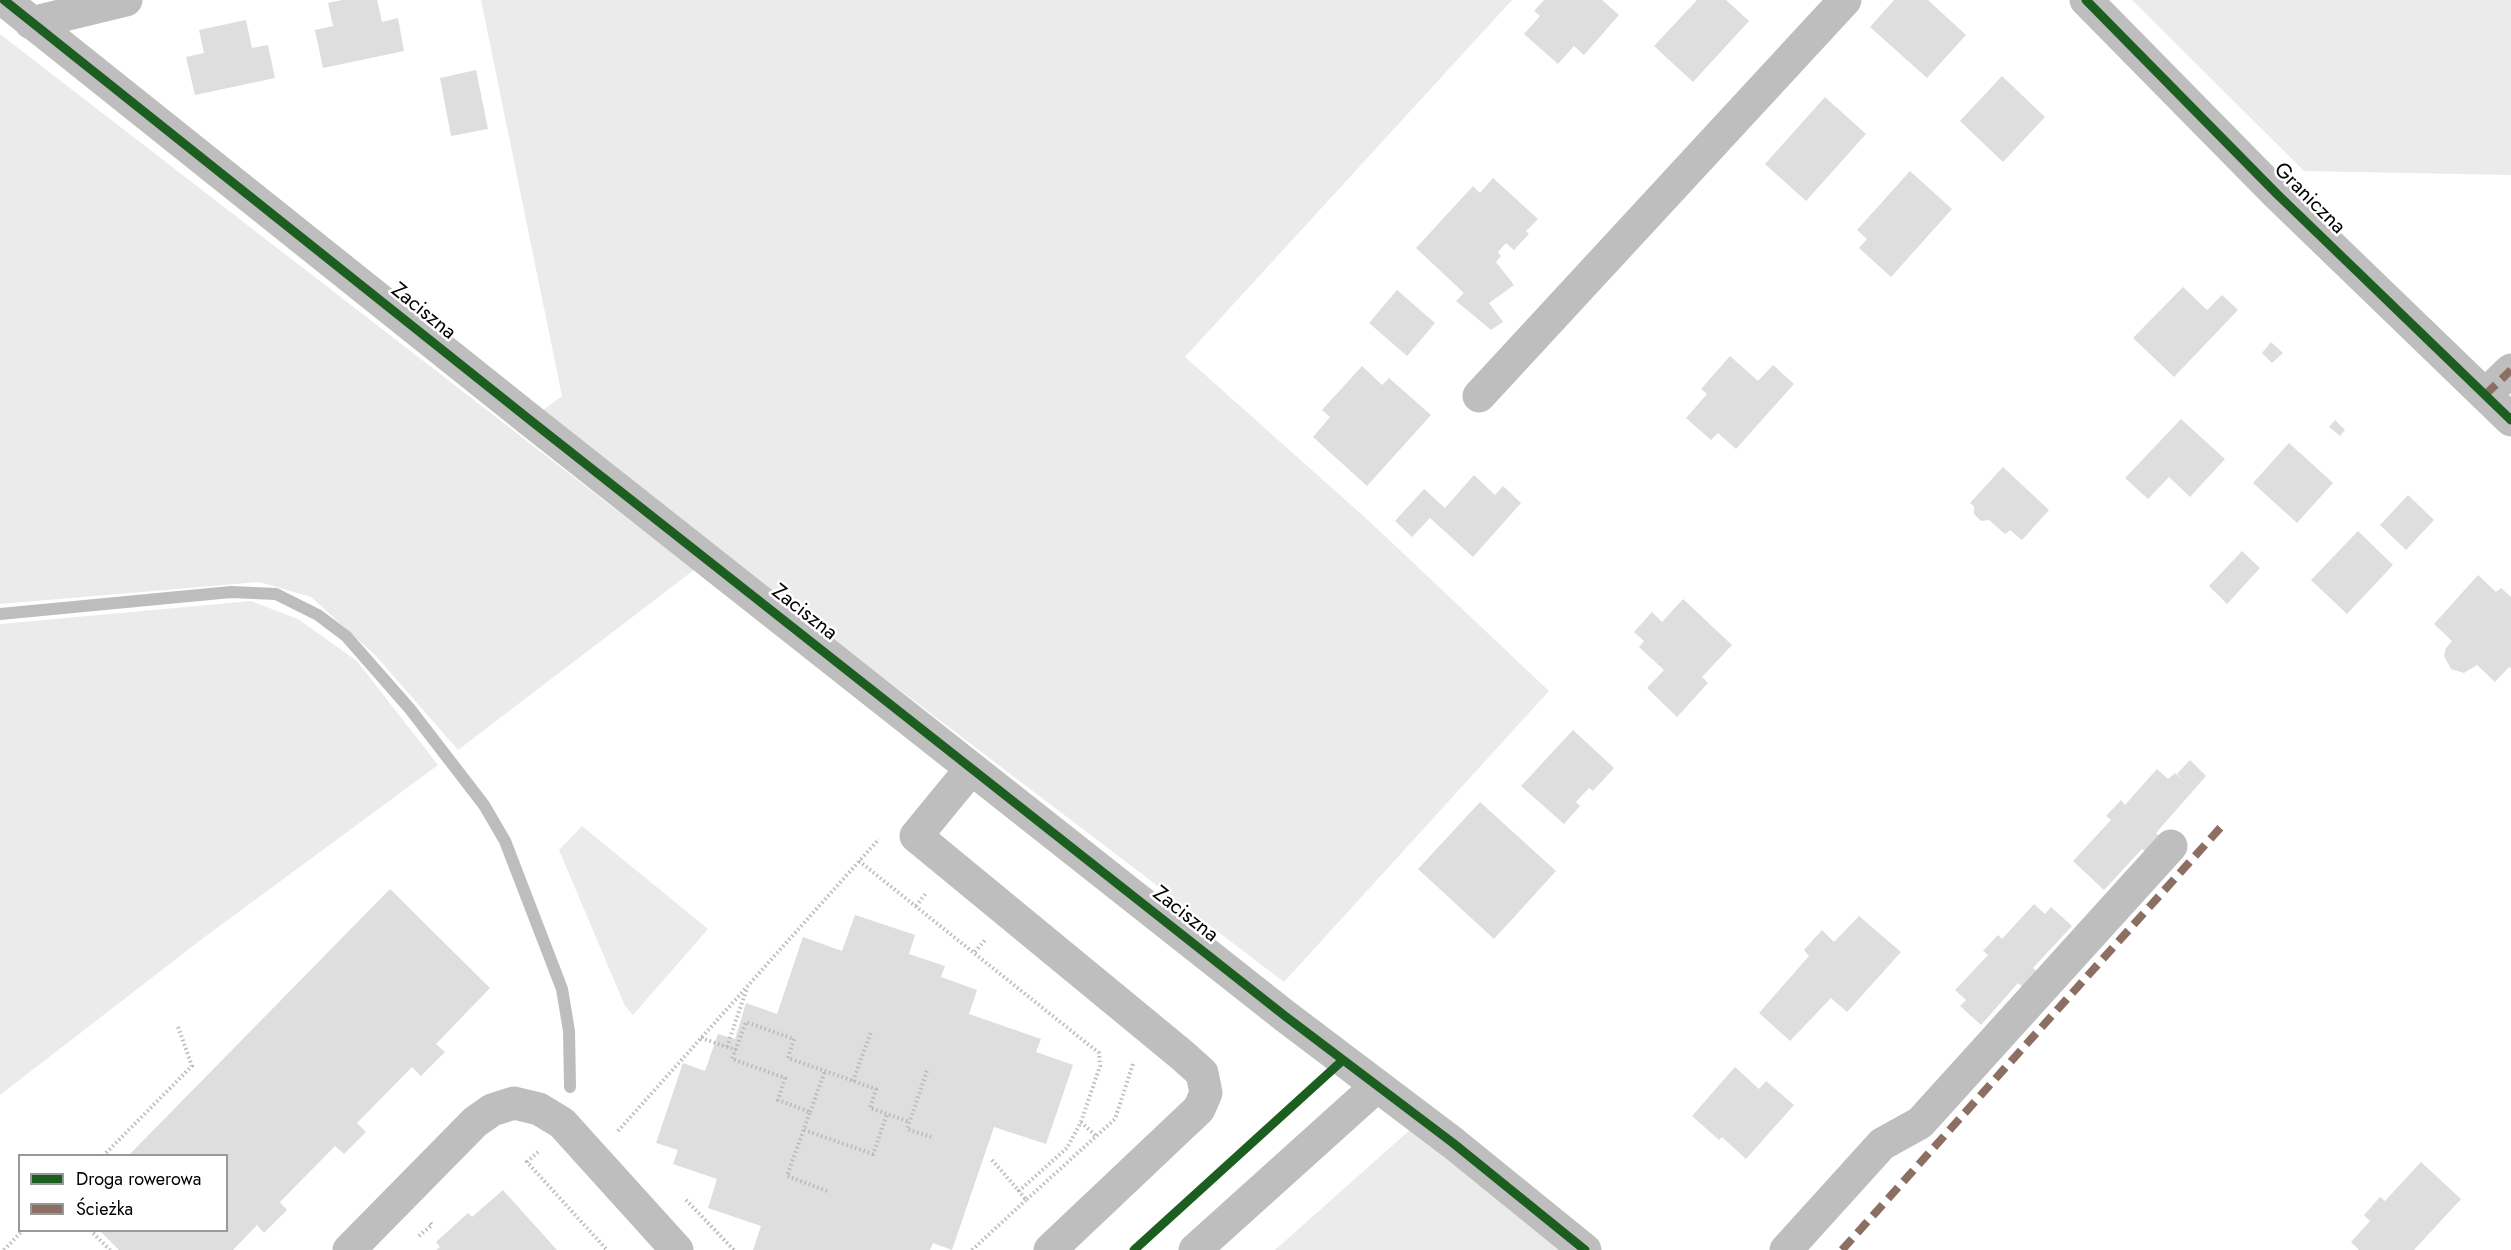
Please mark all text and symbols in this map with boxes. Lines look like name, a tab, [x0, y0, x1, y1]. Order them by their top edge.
street label: Graniczna	[2268, 158, 2350, 240]
street label: Zaciszna	[385, 278, 461, 346]
street label: Zaciszna	[766, 580, 842, 646]
street label: Zaciszna	[1147, 882, 1223, 948]
legend	[18, 1154, 228, 1232]
text: Droga rowerowa	[76, 1166, 201, 1192]
text: Ścieżka	[76, 1196, 133, 1222]

